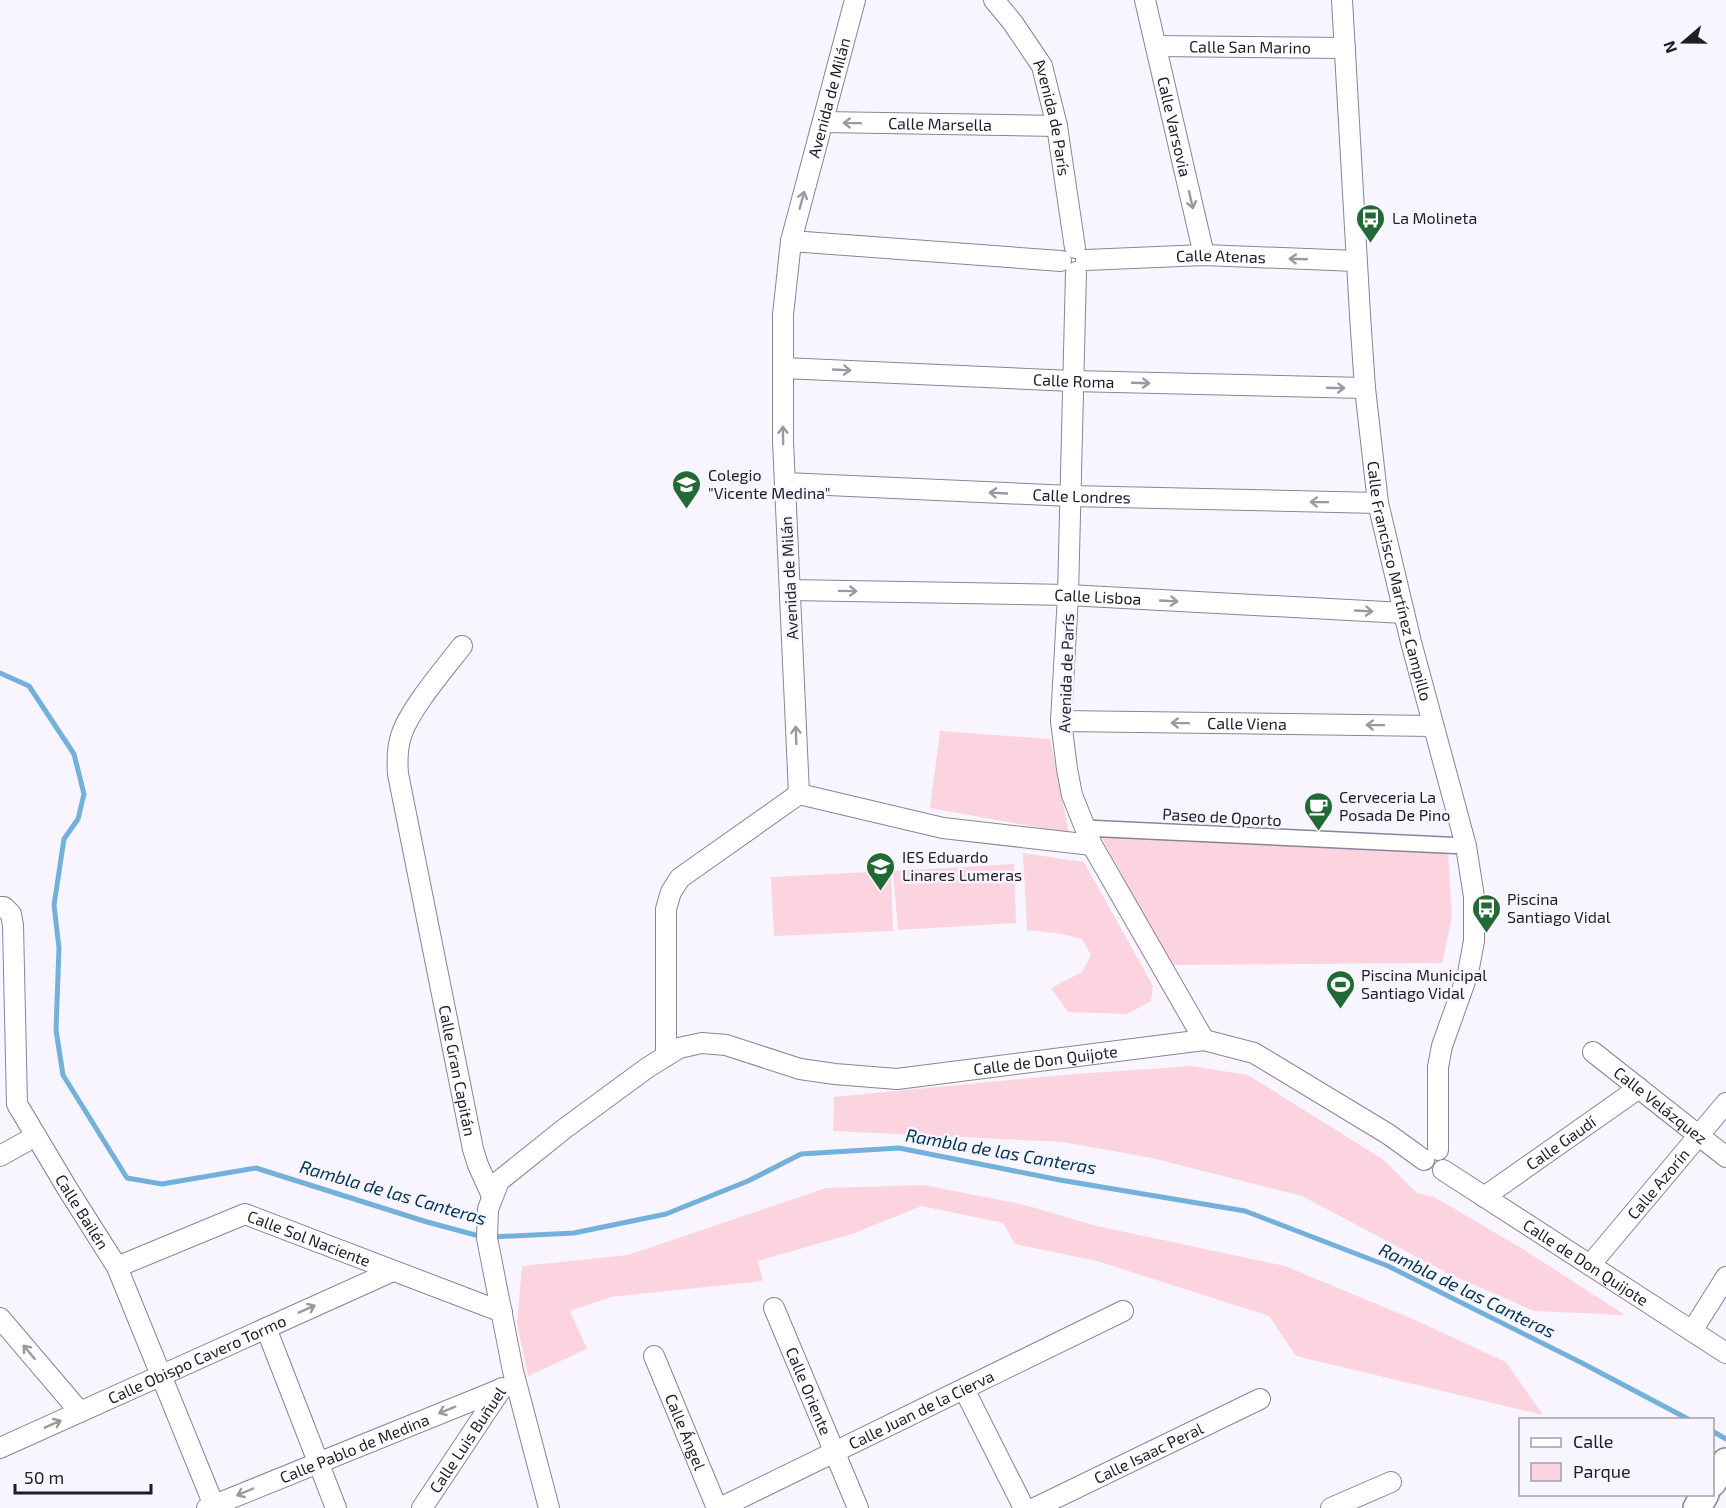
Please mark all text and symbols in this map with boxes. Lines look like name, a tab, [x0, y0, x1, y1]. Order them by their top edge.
north arrow	[1654, 12, 1714, 72]
street label: Avenida de Milán	[804, 35, 854, 160]
street label: Calle San Marino	[1189, 36, 1311, 57]
text: N	[1659, 39, 1680, 56]
street label: Avenida de París	[1030, 54, 1074, 177]
street label: Calle Varsovia	[1154, 75, 1196, 178]
street label: Calle Marsella	[888, 113, 992, 134]
one-way arrow	[843, 117, 863, 128]
one-way arrow	[1186, 190, 1198, 209]
one-way arrow	[797, 191, 808, 210]
bus stop icon: La Molineta	[1355, 202, 1387, 244]
place label: La Molineta	[1392, 208, 1477, 227]
street label: Calle Atenas	[1176, 245, 1266, 266]
one-way arrow	[1289, 253, 1309, 264]
one-way arrow	[831, 365, 851, 376]
street label: Calle Roma	[1033, 369, 1115, 391]
one-way arrow	[1131, 377, 1151, 389]
one-way arrow	[1326, 382, 1346, 394]
one-way arrow	[777, 426, 789, 446]
street label: Calle Francisco Martínez Campillo	[1364, 460, 1436, 703]
place label: Colegio "Vicente Medina"	[708, 465, 831, 502]
school or university icon: Colegio "Vicente Medina"	[671, 468, 703, 510]
street label: Calle Londres	[1032, 484, 1131, 506]
one-way arrow	[989, 487, 1009, 498]
one-way arrow	[1310, 496, 1330, 507]
street label: Avenida de Milán	[776, 516, 801, 640]
street label: Calle Lisboa	[1054, 585, 1142, 608]
one-way arrow	[838, 586, 858, 597]
one-way arrow	[1159, 595, 1178, 606]
one-way arrow	[1353, 606, 1373, 617]
street label: Avenida de París	[1054, 613, 1077, 733]
street label: Calle Viena	[1207, 713, 1287, 733]
one-way arrow	[1170, 717, 1190, 728]
one-way arrow	[1365, 719, 1385, 731]
one-way arrow	[790, 726, 802, 746]
place label: Cerveceria La Posada De Pino	[1339, 787, 1450, 824]
cafe icon: Cerveceria La Posada De Pino	[1302, 790, 1334, 832]
street label: Paseo de Oporto	[1162, 804, 1282, 829]
place label: IES Eduardo Linares Lumeras	[902, 847, 1022, 884]
school or university icon: IES Eduardo Linares Lumeras	[865, 850, 897, 892]
place label: Piscina Santiago Vidal	[1507, 889, 1611, 926]
bus stop icon: Piscina Santiago Vidal	[1470, 892, 1502, 934]
place label: Piscina Municipal Santiago Vidal	[1361, 965, 1487, 1002]
sports icon: Piscina Municipal Santiago Vidal	[1324, 968, 1356, 1010]
street label: Calle Gran Capitán	[435, 1003, 480, 1138]
street label: Calle de Don Quijote	[972, 1041, 1119, 1078]
street label: Calle Velázquez	[1610, 1062, 1711, 1148]
street label: Calle Gaudí	[1522, 1111, 1600, 1174]
water label: Rambla de las Canteras	[904, 1123, 1098, 1179]
street label: Calle Azorín	[1623, 1144, 1693, 1223]
water label: Rambla de las Canteras	[297, 1155, 489, 1229]
street label: Calle Bailén	[52, 1171, 113, 1252]
street label: Calle Sol Naciente	[245, 1206, 373, 1270]
street label: Calle de Don Quijote	[1520, 1214, 1652, 1309]
water label: Rambla de las Canteras	[1376, 1238, 1559, 1342]
one-way arrow	[298, 1303, 316, 1314]
street label: Calle Obispo Cavero Tormo	[105, 1311, 289, 1407]
one-way arrow	[22, 1344, 35, 1360]
street label: Calle Oriente	[782, 1344, 836, 1437]
street label: Calle Juan de la Cierva	[845, 1366, 997, 1453]
street label: Calle Luis Buñuel	[425, 1383, 509, 1496]
street label: Calle Ángel	[662, 1391, 710, 1473]
one-way arrow	[438, 1406, 457, 1417]
street label: Calle Pablo de Medina	[277, 1409, 432, 1487]
one-way arrow	[44, 1418, 62, 1430]
street label: Calle Isaac Peral	[1091, 1418, 1206, 1487]
legend	[1519, 1418, 1714, 1496]
text: Calle	[1573, 1430, 1614, 1452]
scale bar	[15, 1457, 152, 1495]
text: Parque	[1573, 1460, 1631, 1482]
text: 50 m	[24, 1466, 64, 1488]
one-way arrow	[236, 1487, 254, 1498]

